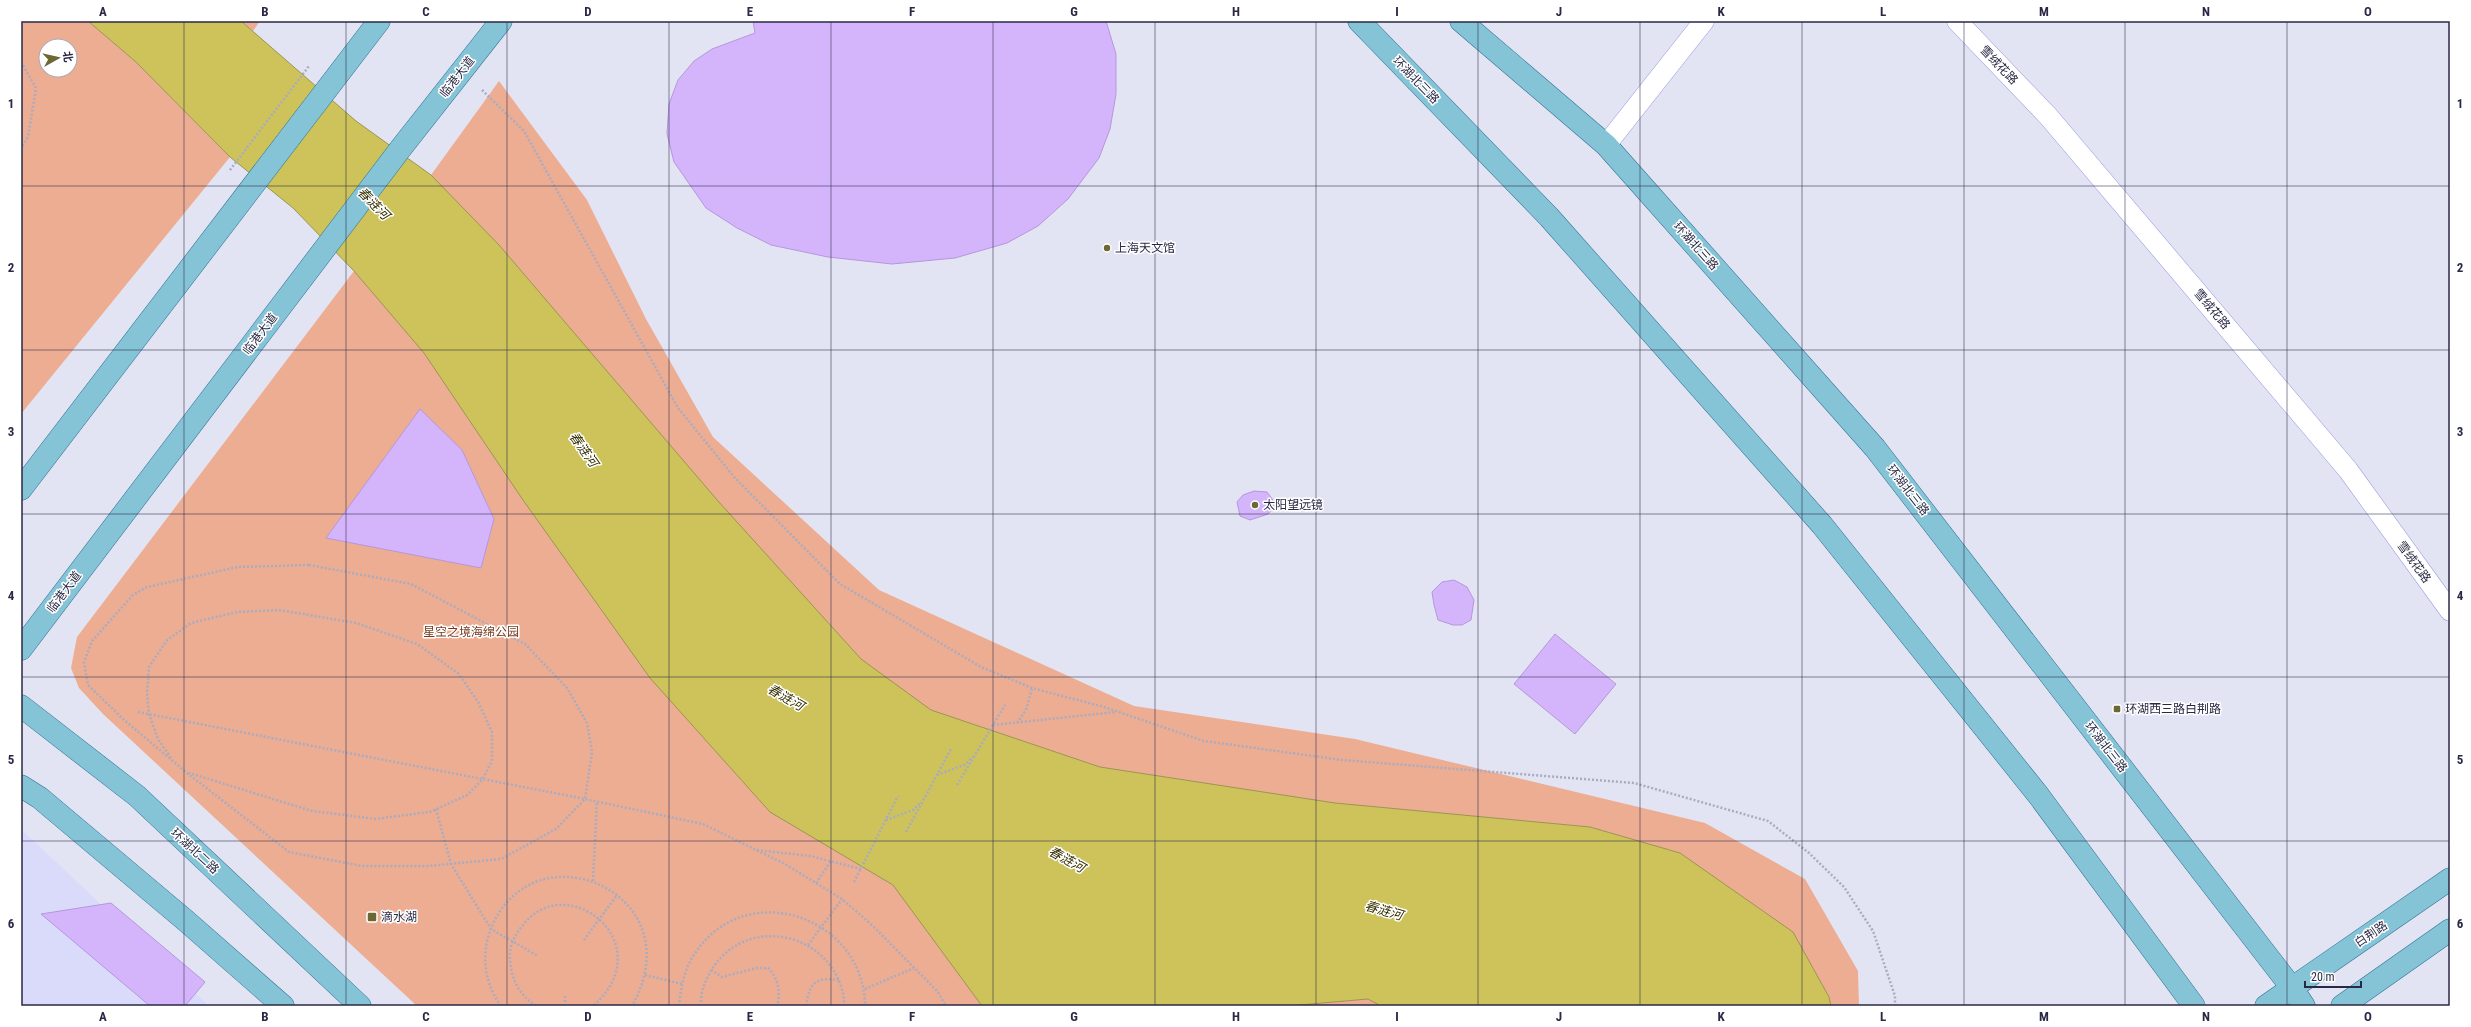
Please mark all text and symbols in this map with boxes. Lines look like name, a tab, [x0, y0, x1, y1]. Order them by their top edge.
text: A	[99, 4, 107, 19]
text: B	[261, 4, 269, 19]
text: C	[422, 4, 430, 19]
text: D	[584, 4, 592, 19]
text: E	[747, 4, 754, 19]
text: F	[909, 4, 915, 19]
text: G	[1070, 4, 1078, 19]
text: H	[1232, 4, 1240, 19]
text: I	[1395, 4, 1399, 19]
text: J	[1556, 4, 1562, 19]
text: K	[1717, 4, 1725, 19]
text: L	[1880, 4, 1886, 19]
text: M	[2039, 4, 2049, 19]
text: N	[2202, 4, 2210, 19]
text: O	[2364, 4, 2372, 19]
north arrow	[38, 38, 78, 78]
street label: 雪绒花路	[1977, 43, 2021, 87]
text: 北	[60, 50, 75, 63]
street label: 临港大道	[437, 54, 477, 100]
street label: 环湖北三路	[1390, 54, 1442, 106]
text: 1	[8, 96, 14, 111]
text: 1	[2457, 96, 2463, 111]
water label: 春涟河	[355, 184, 395, 225]
street label: 环湖北三路	[1671, 219, 1721, 273]
place label: 上海天文馆	[1115, 241, 1175, 255]
marker: 上海天文馆	[1102, 243, 1112, 253]
text: 2	[8, 260, 15, 275]
text: 2	[2457, 260, 2464, 275]
street label: 雪绒花路	[2191, 286, 2233, 332]
street label: 临港大道	[240, 311, 280, 357]
text: 3	[8, 424, 14, 439]
text: 3	[2457, 424, 2463, 439]
water label: 春涟河	[566, 429, 603, 472]
street label: 环湖北三路	[1884, 462, 1932, 518]
place label: 太阳望远镜	[1263, 498, 1323, 512]
marker: 太阳望远镜	[1250, 500, 1260, 510]
street label: 雪绒花路	[2394, 538, 2434, 586]
street label: 临港大道	[44, 569, 84, 615]
text: 4	[8, 588, 15, 603]
text: 4	[2457, 588, 2464, 603]
park label: 星空之境海绵公园	[423, 625, 519, 639]
water label: 春涟河	[765, 681, 809, 715]
place label: 环湖西三路白荆路	[2125, 702, 2221, 716]
marker: 环湖西三路白荆路	[2112, 704, 2122, 714]
street label: 环湖北三路	[2082, 719, 2130, 775]
text: 5	[8, 752, 15, 767]
text: 5	[2457, 752, 2464, 767]
street label: 环湖北二路	[168, 825, 222, 877]
water label: 春涟河	[1046, 843, 1090, 877]
water label: 春涟河	[1363, 898, 1408, 924]
place label: 滴水湖	[381, 910, 417, 924]
marker: 滴水湖	[366, 911, 378, 923]
text: 6	[8, 916, 15, 931]
text: 6	[2457, 916, 2464, 931]
street label: 白荆路	[2352, 918, 2390, 950]
scale bar	[2305, 963, 2361, 989]
text: 20 m	[2311, 970, 2335, 984]
text: A	[99, 1009, 107, 1024]
text: B	[261, 1009, 269, 1024]
text: C	[422, 1009, 430, 1024]
text: D	[584, 1009, 592, 1024]
text: E	[747, 1009, 754, 1024]
text: F	[909, 1009, 915, 1024]
text: G	[1070, 1009, 1078, 1024]
text: H	[1232, 1009, 1240, 1024]
text: I	[1395, 1009, 1399, 1024]
text: J	[1556, 1009, 1562, 1024]
text: K	[1717, 1009, 1725, 1024]
text: L	[1880, 1009, 1886, 1024]
text: M	[2039, 1009, 2049, 1024]
text: N	[2202, 1009, 2210, 1024]
text: O	[2364, 1009, 2372, 1024]

